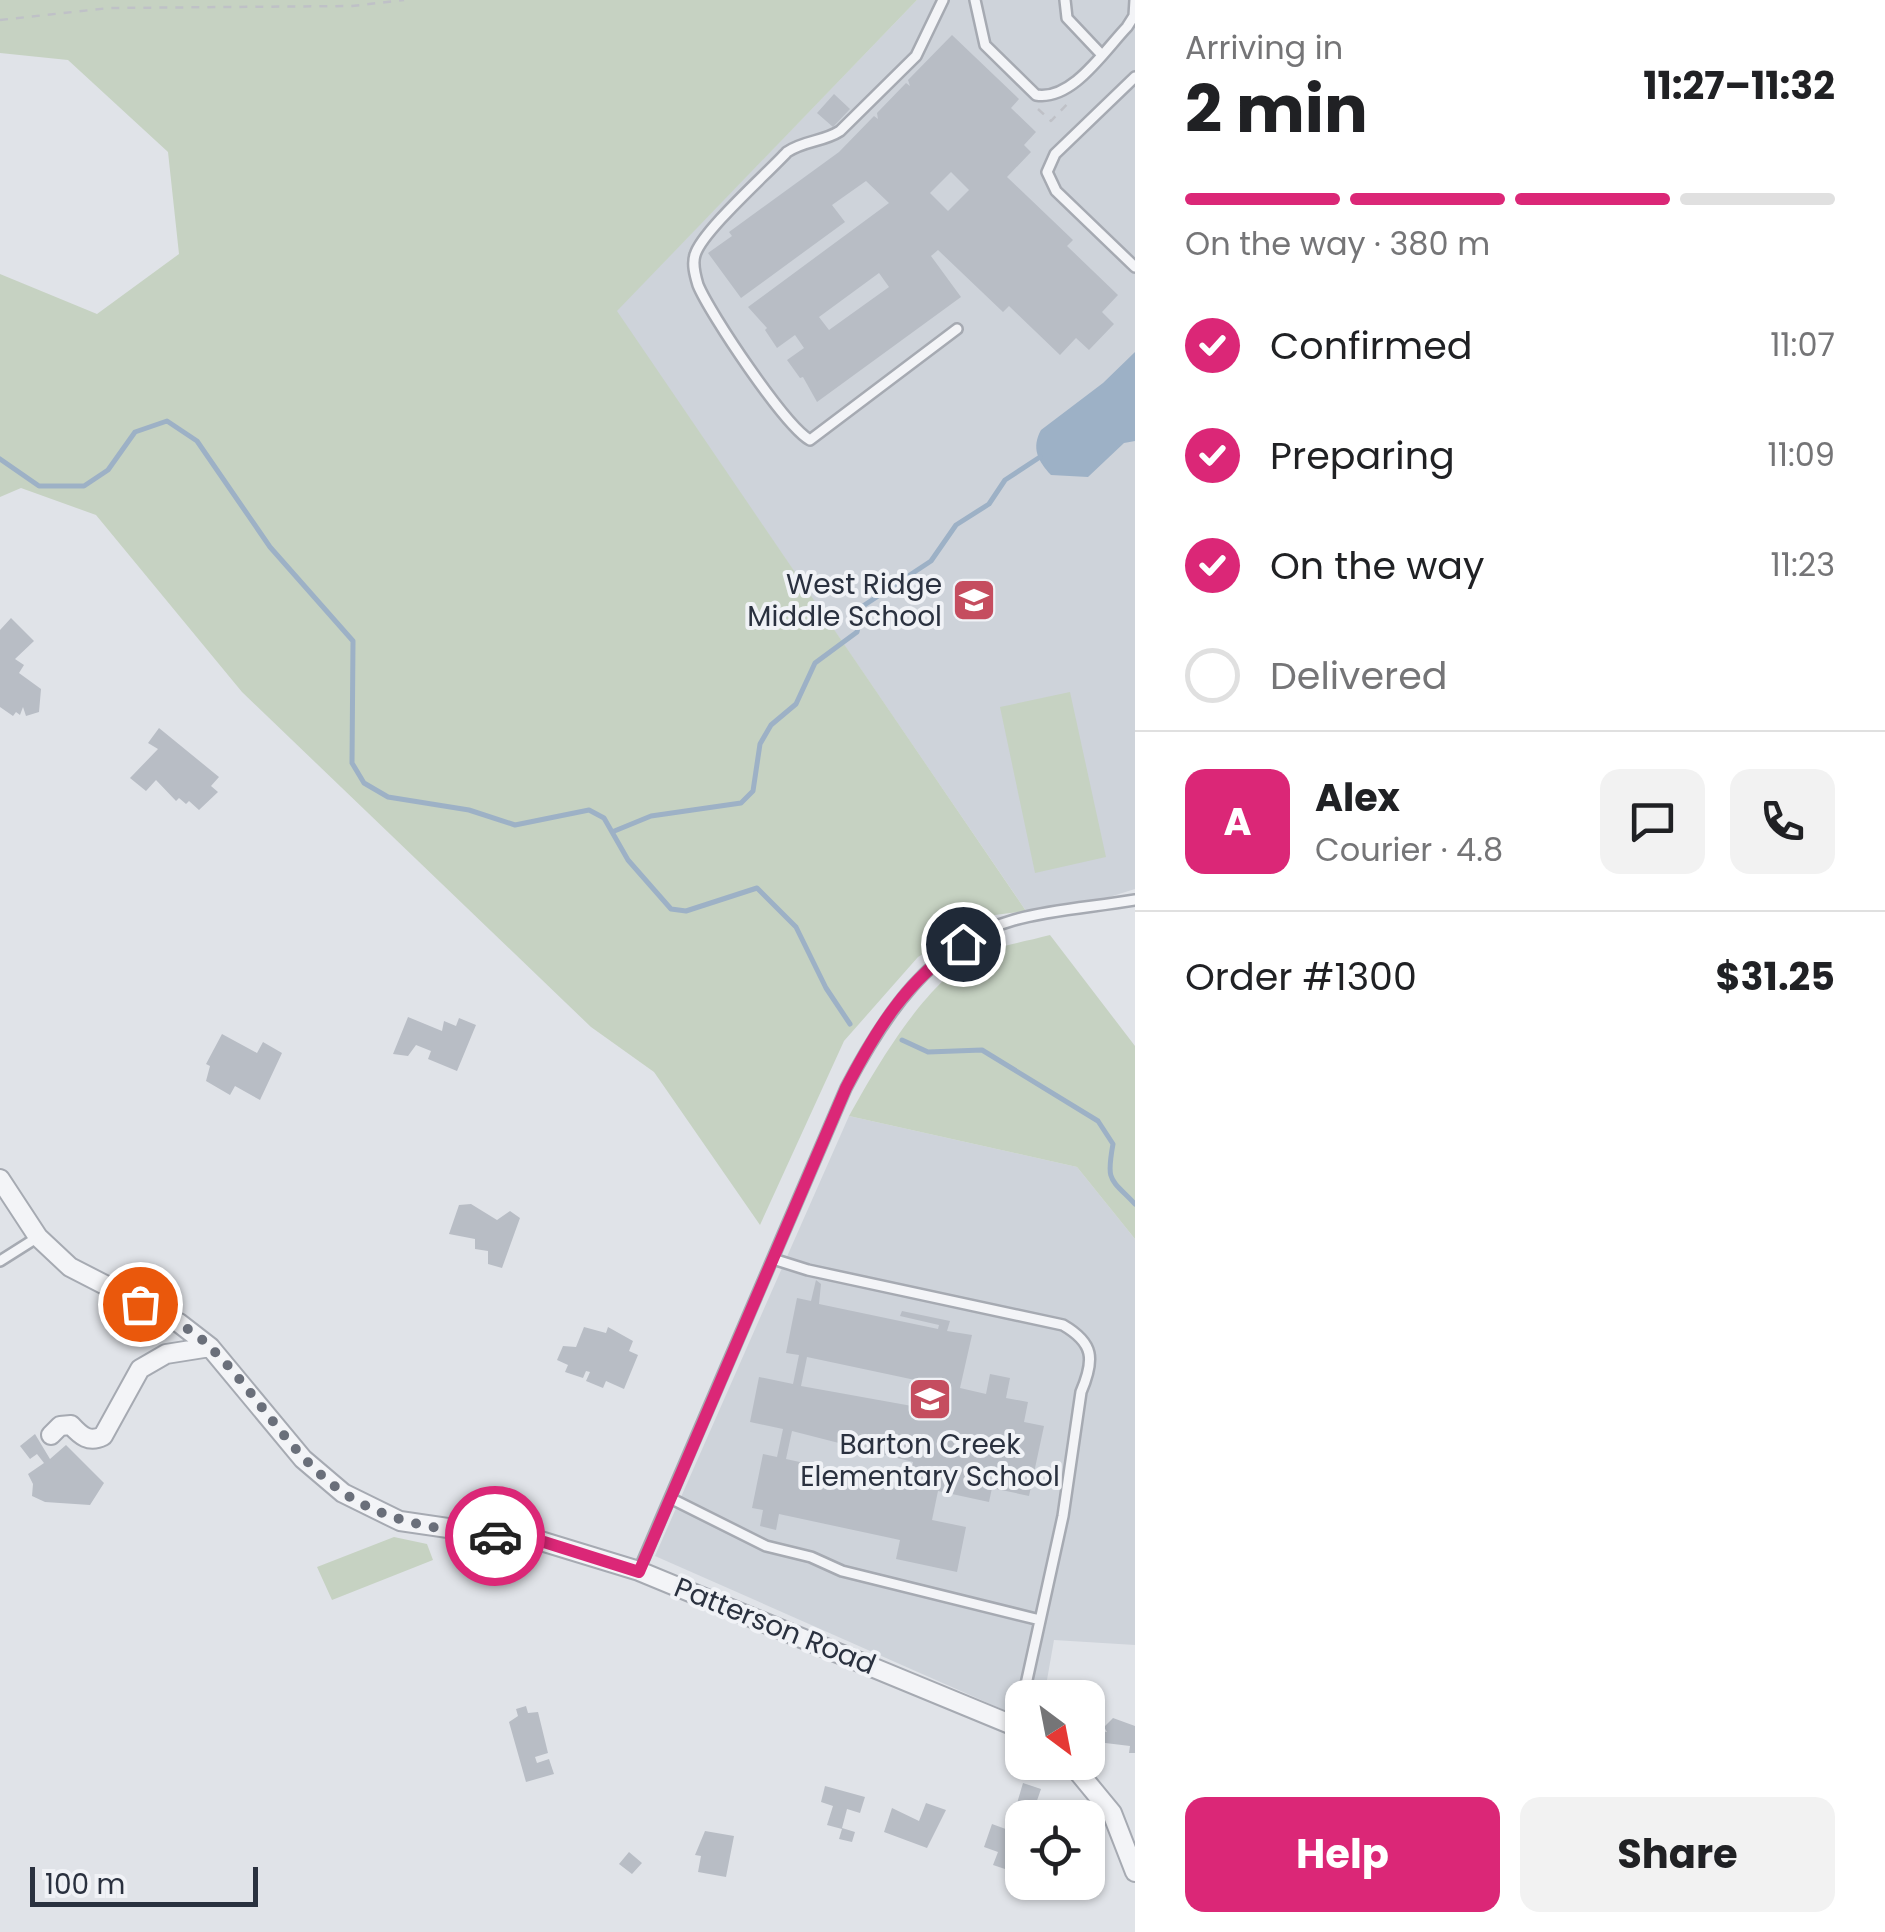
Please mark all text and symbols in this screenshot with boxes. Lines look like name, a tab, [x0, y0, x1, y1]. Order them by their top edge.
text: Arriving in	[1185, 25, 1343, 70]
text: 11:27–11:32	[1643, 59, 1835, 112]
text: 2 min	[1185, 64, 1368, 155]
text: On the way · 380 m	[1185, 221, 1490, 266]
icon: check	[1185, 318, 1240, 373]
text: Confirmed	[1270, 319, 1472, 372]
text: 11:07	[1770, 322, 1835, 367]
icon: check	[1185, 428, 1240, 483]
text: Preparing	[1270, 429, 1455, 482]
text: 11:09	[1767, 432, 1835, 477]
icon: check	[1185, 538, 1240, 593]
text: On the way	[1270, 539, 1484, 592]
text: 11:23	[1770, 542, 1835, 587]
place label: West Ridge Middle School	[747, 565, 942, 636]
school or university icon: West Ridge Middle School	[951, 577, 997, 623]
text: Delivered	[1270, 649, 1447, 702]
button: chat	[1600, 769, 1705, 874]
button: phone	[1730, 769, 1835, 874]
text: Alex	[1315, 771, 1400, 824]
text: A	[1223, 795, 1252, 848]
text: Courier · 4.8	[1315, 827, 1503, 872]
pin	[921, 902, 1006, 987]
icon: home	[936, 917, 991, 972]
text: Order #1300	[1185, 950, 1417, 1003]
text: $31.25	[1716, 950, 1835, 1003]
pin	[98, 1262, 183, 1347]
icon: bag	[113, 1277, 168, 1332]
school or university icon: Barton Creek Elementary School	[907, 1376, 953, 1422]
place label: Barton Creek Elementary School	[800, 1425, 1060, 1496]
courier	[445, 1486, 545, 1586]
icon: car	[468, 1509, 523, 1564]
street label: Patterson Road	[668, 1568, 882, 1684]
north arrow	[1005, 1680, 1105, 1780]
map controls	[1005, 1680, 1105, 1900]
button: Help	[1185, 1797, 1500, 1912]
button: Share	[1520, 1797, 1835, 1912]
button: locate	[1005, 1800, 1105, 1900]
scale bar	[30, 1862, 258, 1906]
text: 100 m	[45, 1865, 125, 1904]

